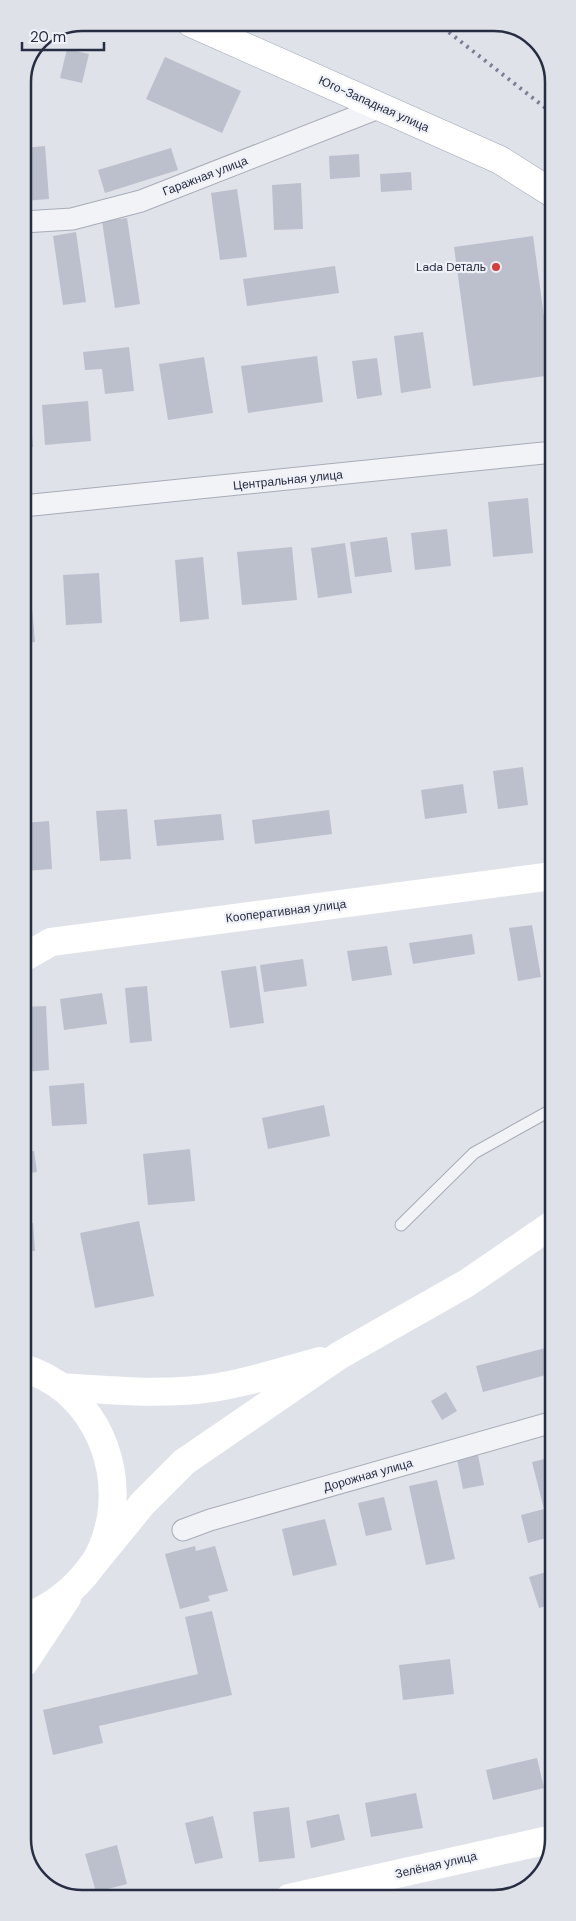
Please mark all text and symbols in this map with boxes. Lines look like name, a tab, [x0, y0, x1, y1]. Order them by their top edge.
scale bar	[22, 20, 105, 52]
text: 20 m	[30, 27, 66, 47]
street label: Юго-Западная улица	[316, 72, 432, 136]
street label: Гаражная улица	[160, 152, 250, 200]
place label: Lada Dеталь	[416, 259, 486, 275]
marker: Lada Dеталь	[490, 261, 502, 273]
street label: Центральная улица	[232, 466, 344, 494]
street label: Кооперативная улица	[225, 896, 347, 926]
street label: Дорожная улица	[322, 1455, 415, 1495]
street label: Зелёная улица	[394, 1848, 479, 1882]

